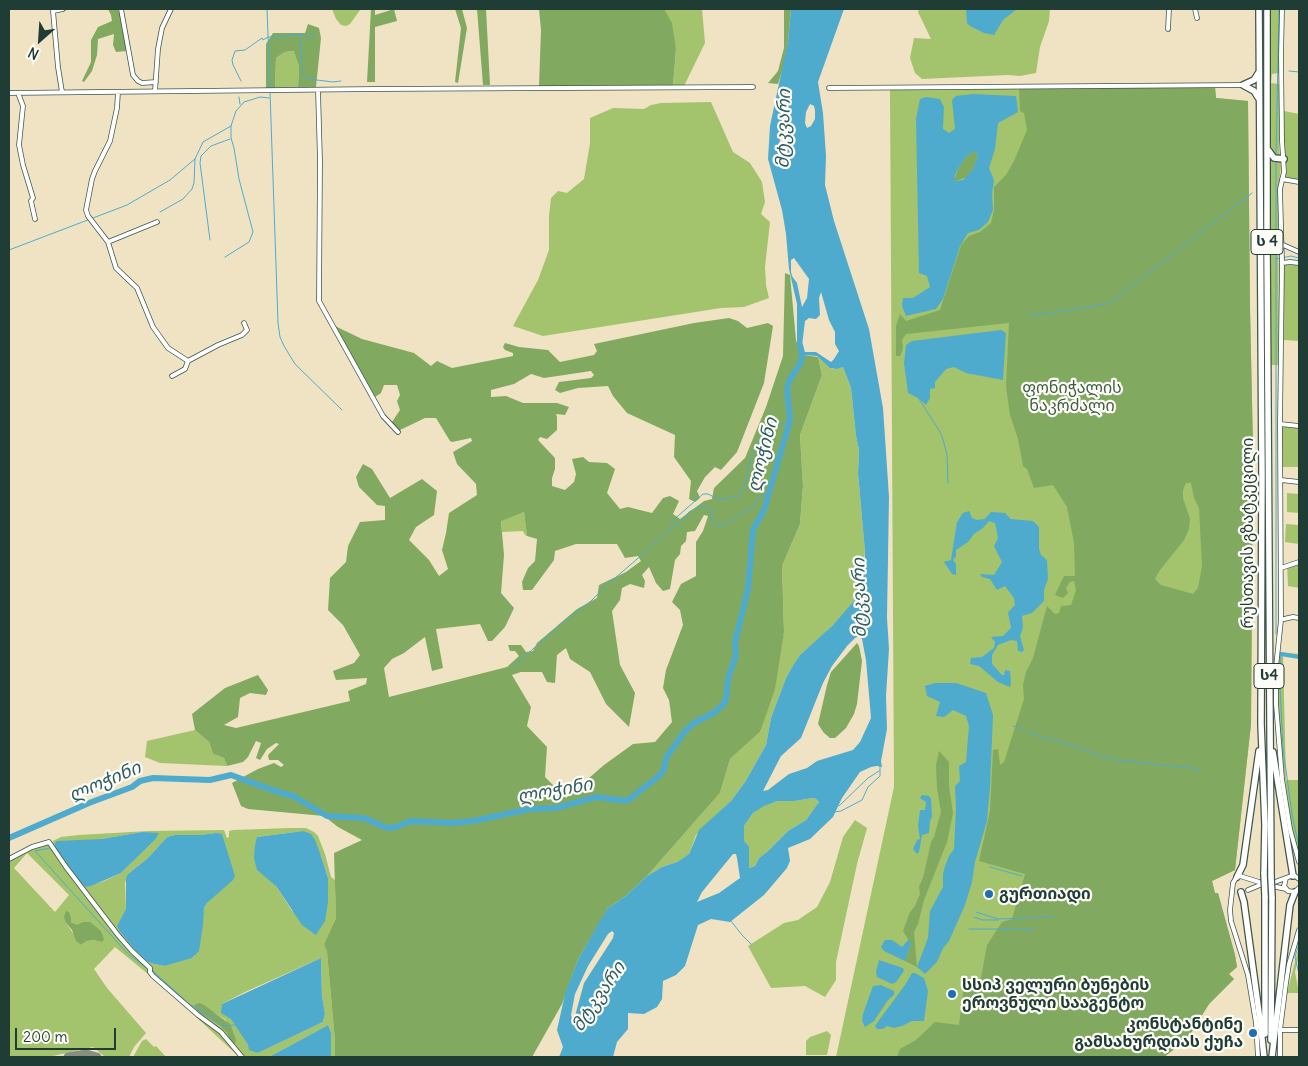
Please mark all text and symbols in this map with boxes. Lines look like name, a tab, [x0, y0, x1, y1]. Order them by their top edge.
north arrow	[15, 15, 65, 65]
text: N	[25, 43, 42, 64]
water label: მტკვარი	[773, 89, 795, 169]
road number: ს 4	[1251, 230, 1283, 254]
park label: ფონიჭალის ნაკრძალი	[1022, 378, 1122, 416]
water label: ლოჭინი	[743, 416, 783, 494]
street label: რუსთავის გზატკეცილი	[1238, 438, 1258, 628]
water label: მტკვარი	[849, 558, 871, 638]
road number: ს4	[1254, 664, 1284, 688]
water label: ლოჭინი	[66, 757, 144, 807]
water label: ლოჭინი	[516, 774, 594, 808]
place label: გურთიადი	[999, 884, 1091, 904]
marker: გურთიადი	[983, 888, 995, 900]
water label: მტკვარი	[568, 958, 630, 1036]
place label: სსიპ ველური ბუნების ეროვნული სააგენტო	[962, 975, 1149, 1013]
marker: სსიპ ველური ბუნების ეროვნული სააგენტო	[946, 988, 958, 1000]
place label: კონსტანტინე გამსახურდიას ქუჩა	[1074, 1014, 1243, 1052]
scale bar	[18, 1018, 119, 1050]
text: 200 m	[23, 1027, 68, 1046]
marker: კონსტანტინე გამსახურდიას ქუჩა	[1247, 1027, 1259, 1039]

